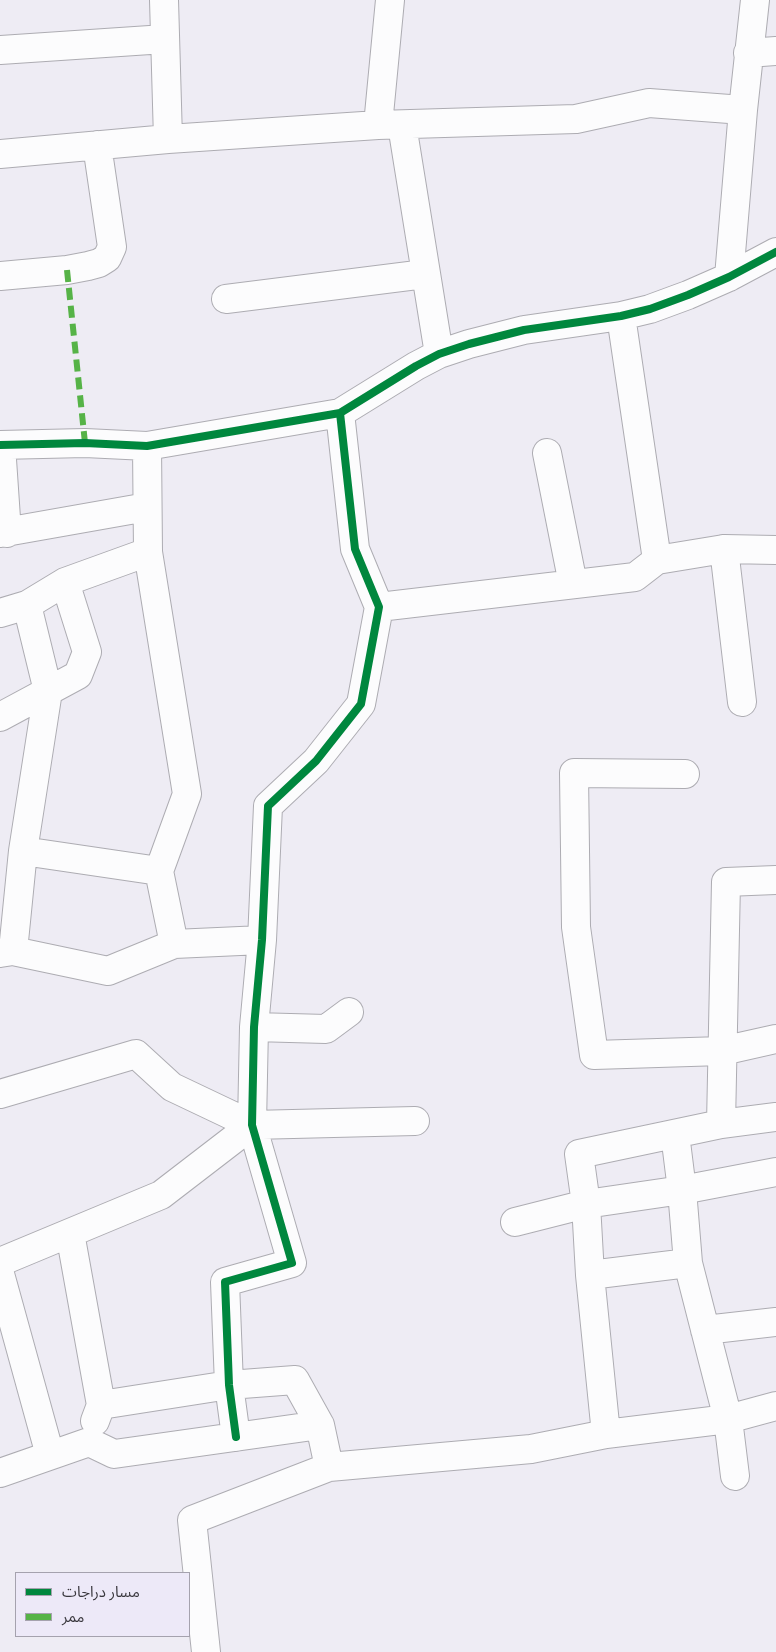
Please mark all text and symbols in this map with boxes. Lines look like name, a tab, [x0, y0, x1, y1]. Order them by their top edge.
legend	[15, 1572, 190, 1637]
text: مسار دراجات	[62, 1583, 140, 1601]
text: ممر	[62, 1608, 85, 1626]

